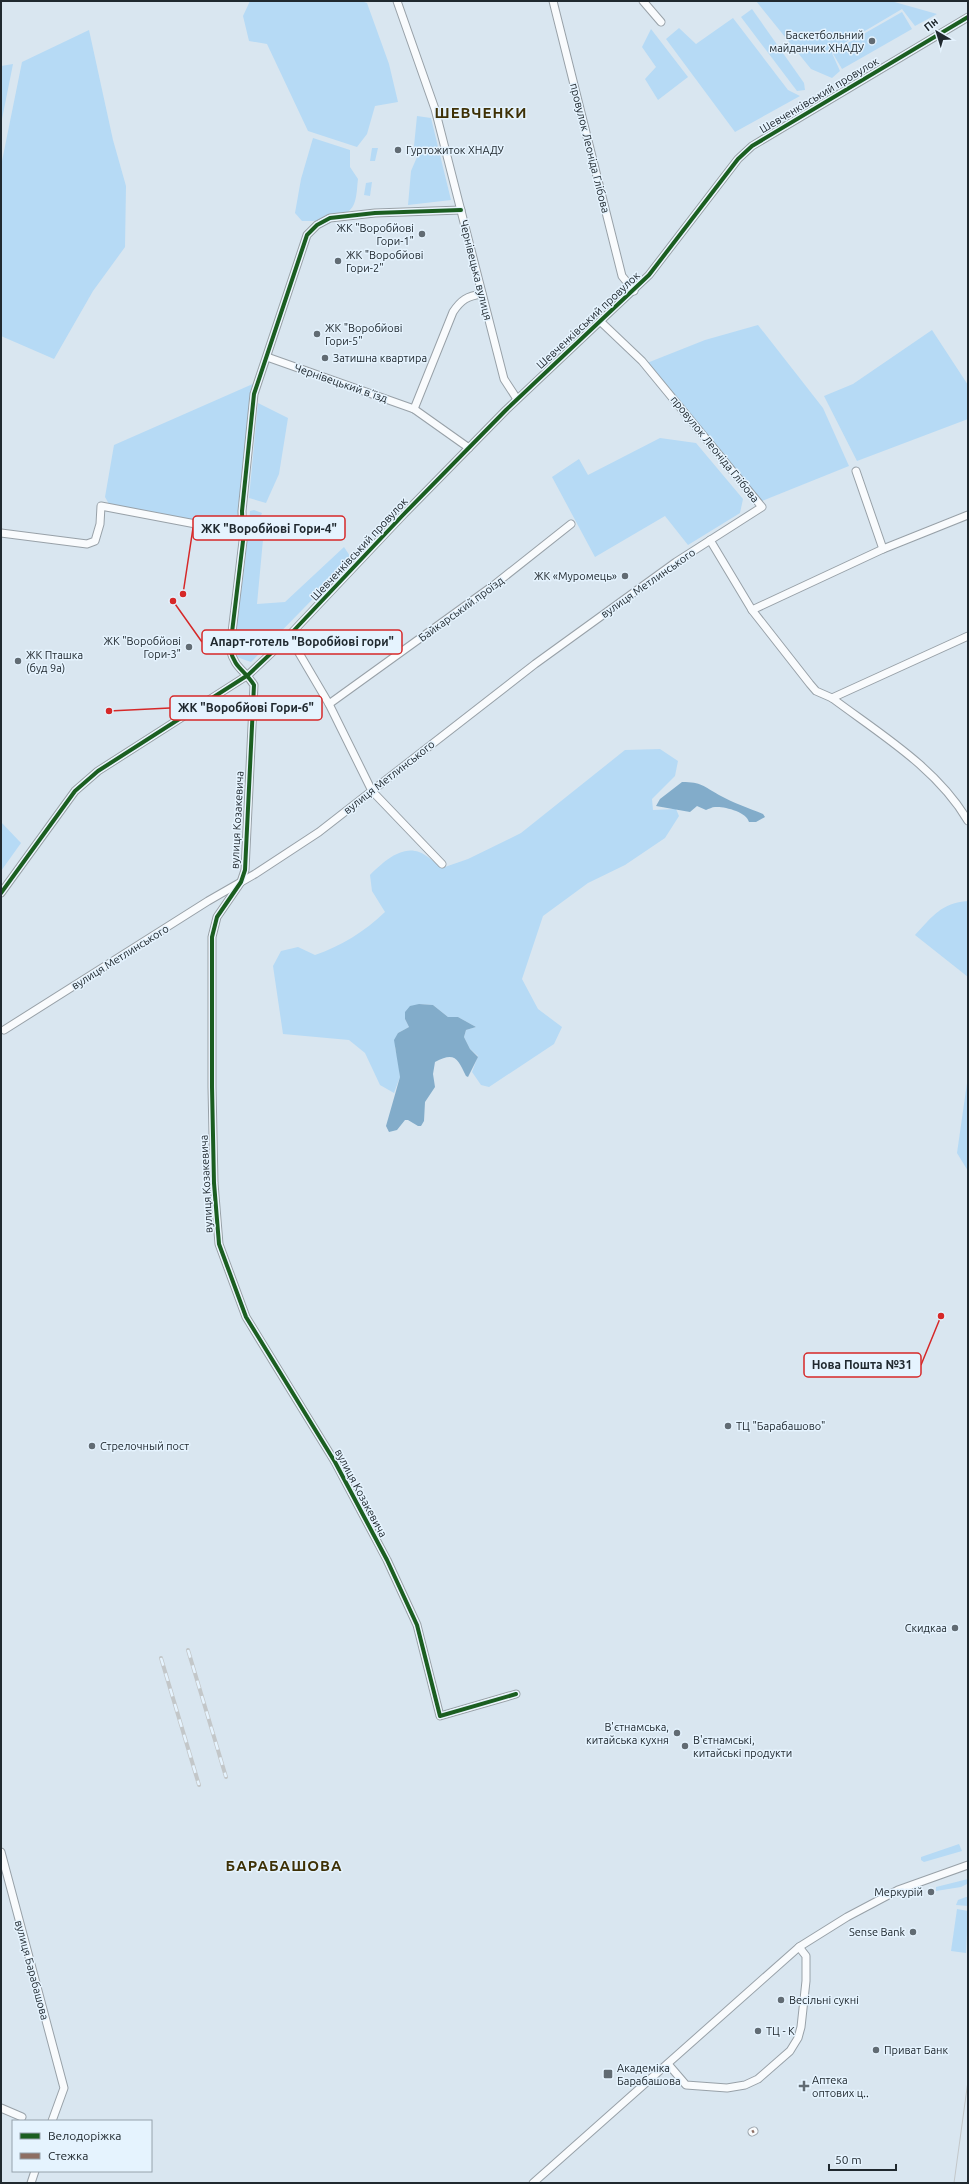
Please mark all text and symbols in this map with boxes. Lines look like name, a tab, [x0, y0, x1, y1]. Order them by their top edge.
north arrow	[917, 12, 957, 52]
text: Пн	[921, 15, 940, 33]
place label: Баскетбольний майданчик ХНАДУ	[769, 29, 865, 54]
marker: Баскетбольний майданчик ХНАДУ	[867, 36, 877, 46]
street label: Шевченківський провулок	[757, 55, 881, 135]
street label: провулок Леоніда Глібова	[568, 82, 612, 214]
district label: ШЕВЧЕНКИ	[435, 104, 527, 121]
place label: Гуртожиток ХНАДУ	[406, 144, 505, 156]
marker: Гуртожиток ХНАДУ	[393, 145, 403, 155]
street label: Чернівецька вулиця	[458, 219, 494, 321]
place label: ЖК "Воробйові Гори-1"	[336, 222, 414, 247]
marker: ЖК "Воробйові Гори-1"	[417, 229, 427, 239]
place label: ЖК "Воробйові Гори-2"	[346, 249, 424, 274]
marker: ЖК "Воробйові Гори-2"	[333, 256, 343, 266]
street label: Шевченківський провулок	[534, 269, 642, 371]
place label: ЖК "Воробйові Гори-5"	[325, 322, 403, 347]
marker: ЖК "Воробйові Гори-5"	[312, 329, 322, 339]
place label: Затишна квартира	[333, 352, 427, 364]
marker: Затишна квартира	[320, 353, 330, 363]
street label: Чернівецький вʼїзд	[293, 361, 390, 405]
street label: провулок Леоніда Глібова	[668, 393, 762, 505]
street label: Шевченківський провулок	[308, 495, 410, 603]
callout: ЖК "Воробйові Гори-4"	[193, 516, 345, 540]
text: ЖК "Воробйові Гори-4"	[201, 522, 337, 535]
street label: вулиця Метлинського	[599, 546, 697, 620]
place label: ЖК «Муромець»	[534, 570, 617, 582]
marker: ЖК «Муромець»	[620, 571, 630, 581]
street label: Байкарський проїзд	[416, 574, 506, 644]
callout: Апарт-готель "Воробйові гори"	[202, 630, 402, 654]
place label: ЖК "Воробйові Гори-3"	[103, 635, 181, 660]
text: Апарт-готель "Воробйові гори"	[210, 635, 394, 648]
marker: ЖК "Воробйові Гори-3"	[184, 642, 194, 652]
place label: ЖК Пташка (буд 9а)	[26, 649, 83, 675]
marker: ЖК Пташка (буд 9а)	[13, 656, 23, 666]
callout: ЖК "Воробйові Гори-6"	[170, 696, 322, 720]
text: ЖК "Воробйові Гори-6"	[178, 701, 314, 714]
street label: вулиця Метлинського	[341, 738, 437, 816]
street label: вулиця Козакевича	[228, 771, 246, 869]
street label: вулиця Метлинського	[69, 922, 171, 992]
street label: вулиця Козакевича	[197, 1135, 215, 1233]
callout: Нова Пошта №31	[804, 1353, 921, 1377]
text: Нова Пошта №31	[812, 1358, 912, 1371]
place label: ТЦ "Барабашово"	[736, 1420, 825, 1432]
marker: ТЦ "Барабашово"	[723, 1421, 733, 1431]
place label: Стрелочный пост	[100, 1440, 189, 1452]
marker: Стрелочный пост	[87, 1441, 97, 1451]
street label: вулиця Козакевича	[333, 1447, 389, 1539]
place label: Скидкаа	[905, 1622, 947, 1634]
marker: Скидкаа	[950, 1623, 960, 1633]
place label: В'єтнамська, китайська кухня	[586, 1721, 669, 1746]
marker: В'єтнамська, китайська кухня	[672, 1728, 682, 1738]
place label: В'єтнамські, китайські продукти	[693, 1734, 792, 1759]
marker: В'єтнамські, китайські продукти	[680, 1741, 690, 1751]
district label: БАРАБАШОВА	[226, 1857, 342, 1874]
place label: Меркурій	[874, 1886, 923, 1898]
marker: Меркурій	[926, 1887, 936, 1897]
street label: вулиця Барабашова	[13, 1919, 51, 2021]
place label: Sense Bank	[849, 1926, 905, 1938]
marker: Sense Bank	[908, 1927, 918, 1937]
place label: Весільні сукні	[789, 1994, 859, 2006]
marker: Весільні сукні	[776, 1995, 786, 2005]
place label: ТЦ - К	[766, 2025, 795, 2037]
marker: ТЦ - К	[753, 2026, 763, 2036]
place label: Приват Банк	[884, 2044, 949, 2056]
marker: Приват Банк	[871, 2045, 881, 2055]
place label: Академіка Барабашова	[617, 2062, 681, 2087]
marker: Академіка Барабашова	[602, 2068, 614, 2080]
place label: Аптека оптових ц‥	[812, 2074, 869, 2099]
marker: Аптека оптових ц‥	[799, 2081, 809, 2091]
legend	[12, 2120, 152, 2172]
text: Велодоріжка	[48, 2129, 122, 2142]
scale bar	[829, 2146, 896, 2172]
text: Стежка	[48, 2149, 88, 2162]
text: 50 m	[835, 2153, 862, 2166]

